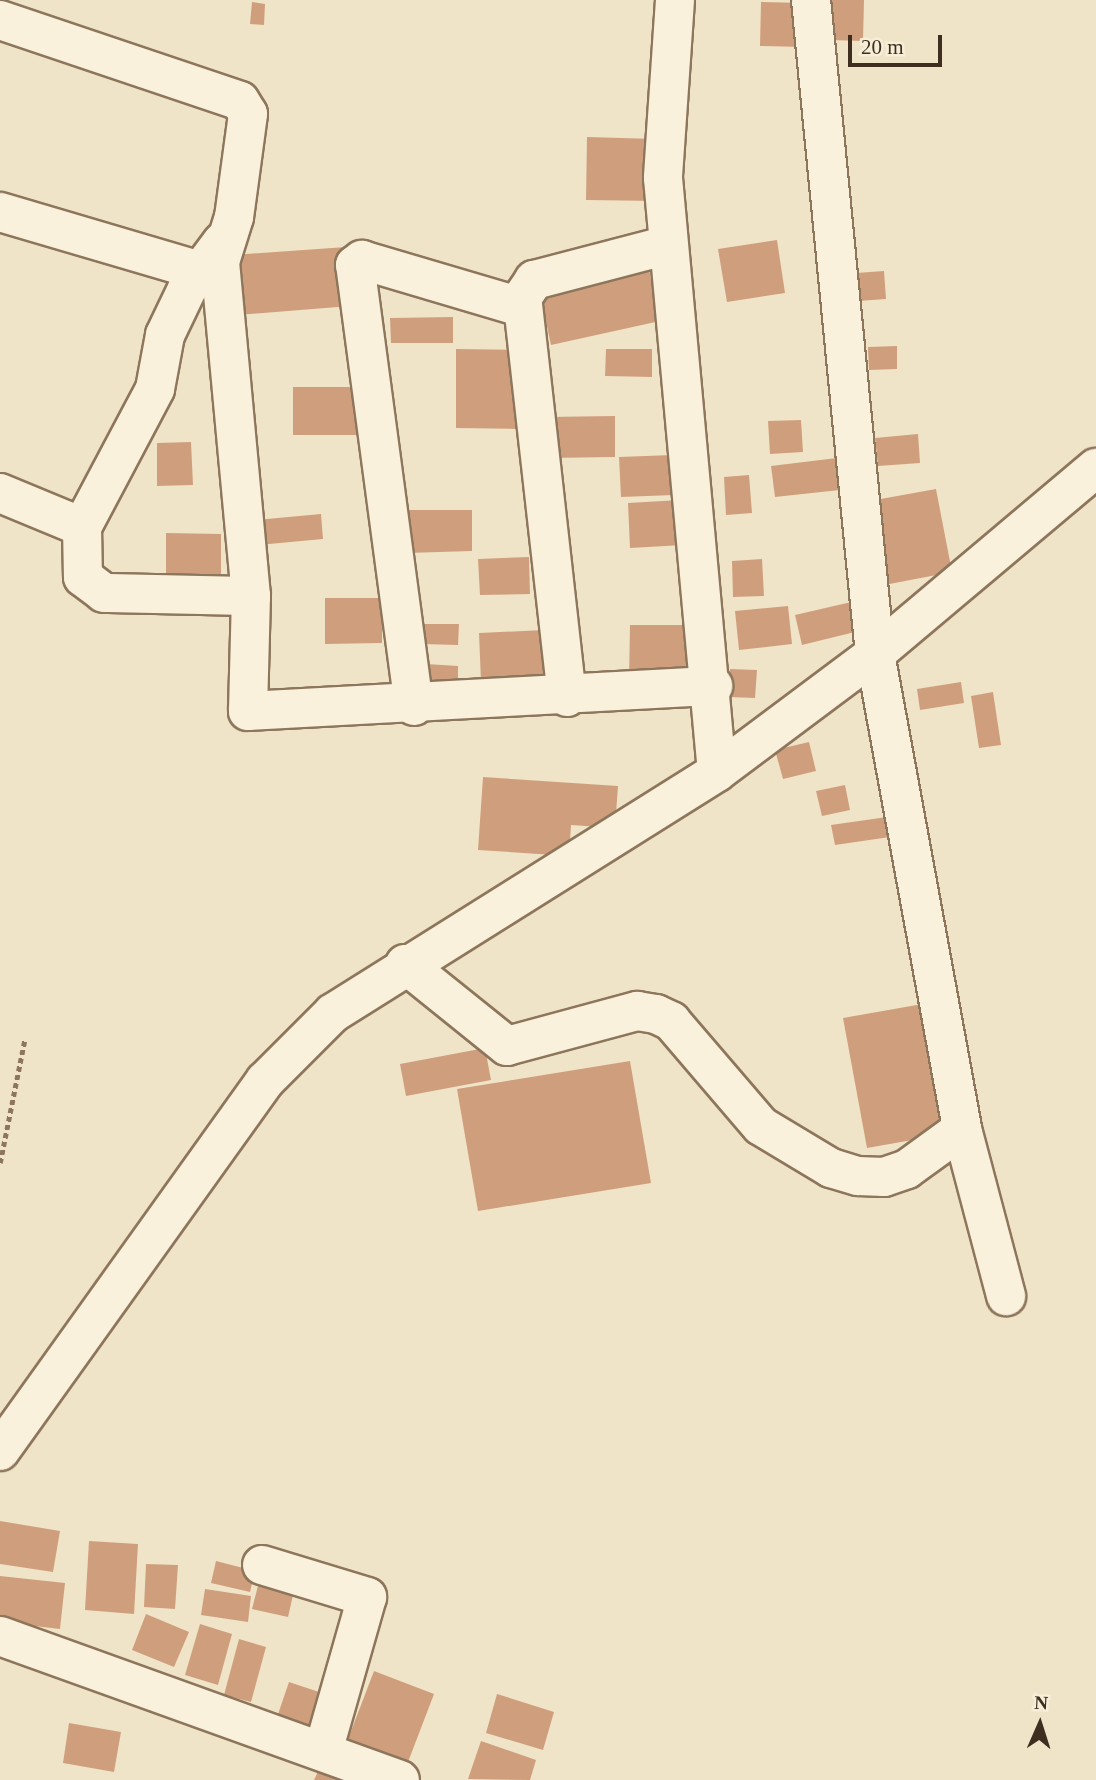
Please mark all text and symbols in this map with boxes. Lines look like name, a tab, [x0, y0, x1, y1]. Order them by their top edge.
scale bar	[851, 21, 946, 65]
text: 20 m	[861, 35, 904, 59]
north arrow	[1005, 1689, 1075, 1759]
text: N	[1034, 1692, 1049, 1713]

